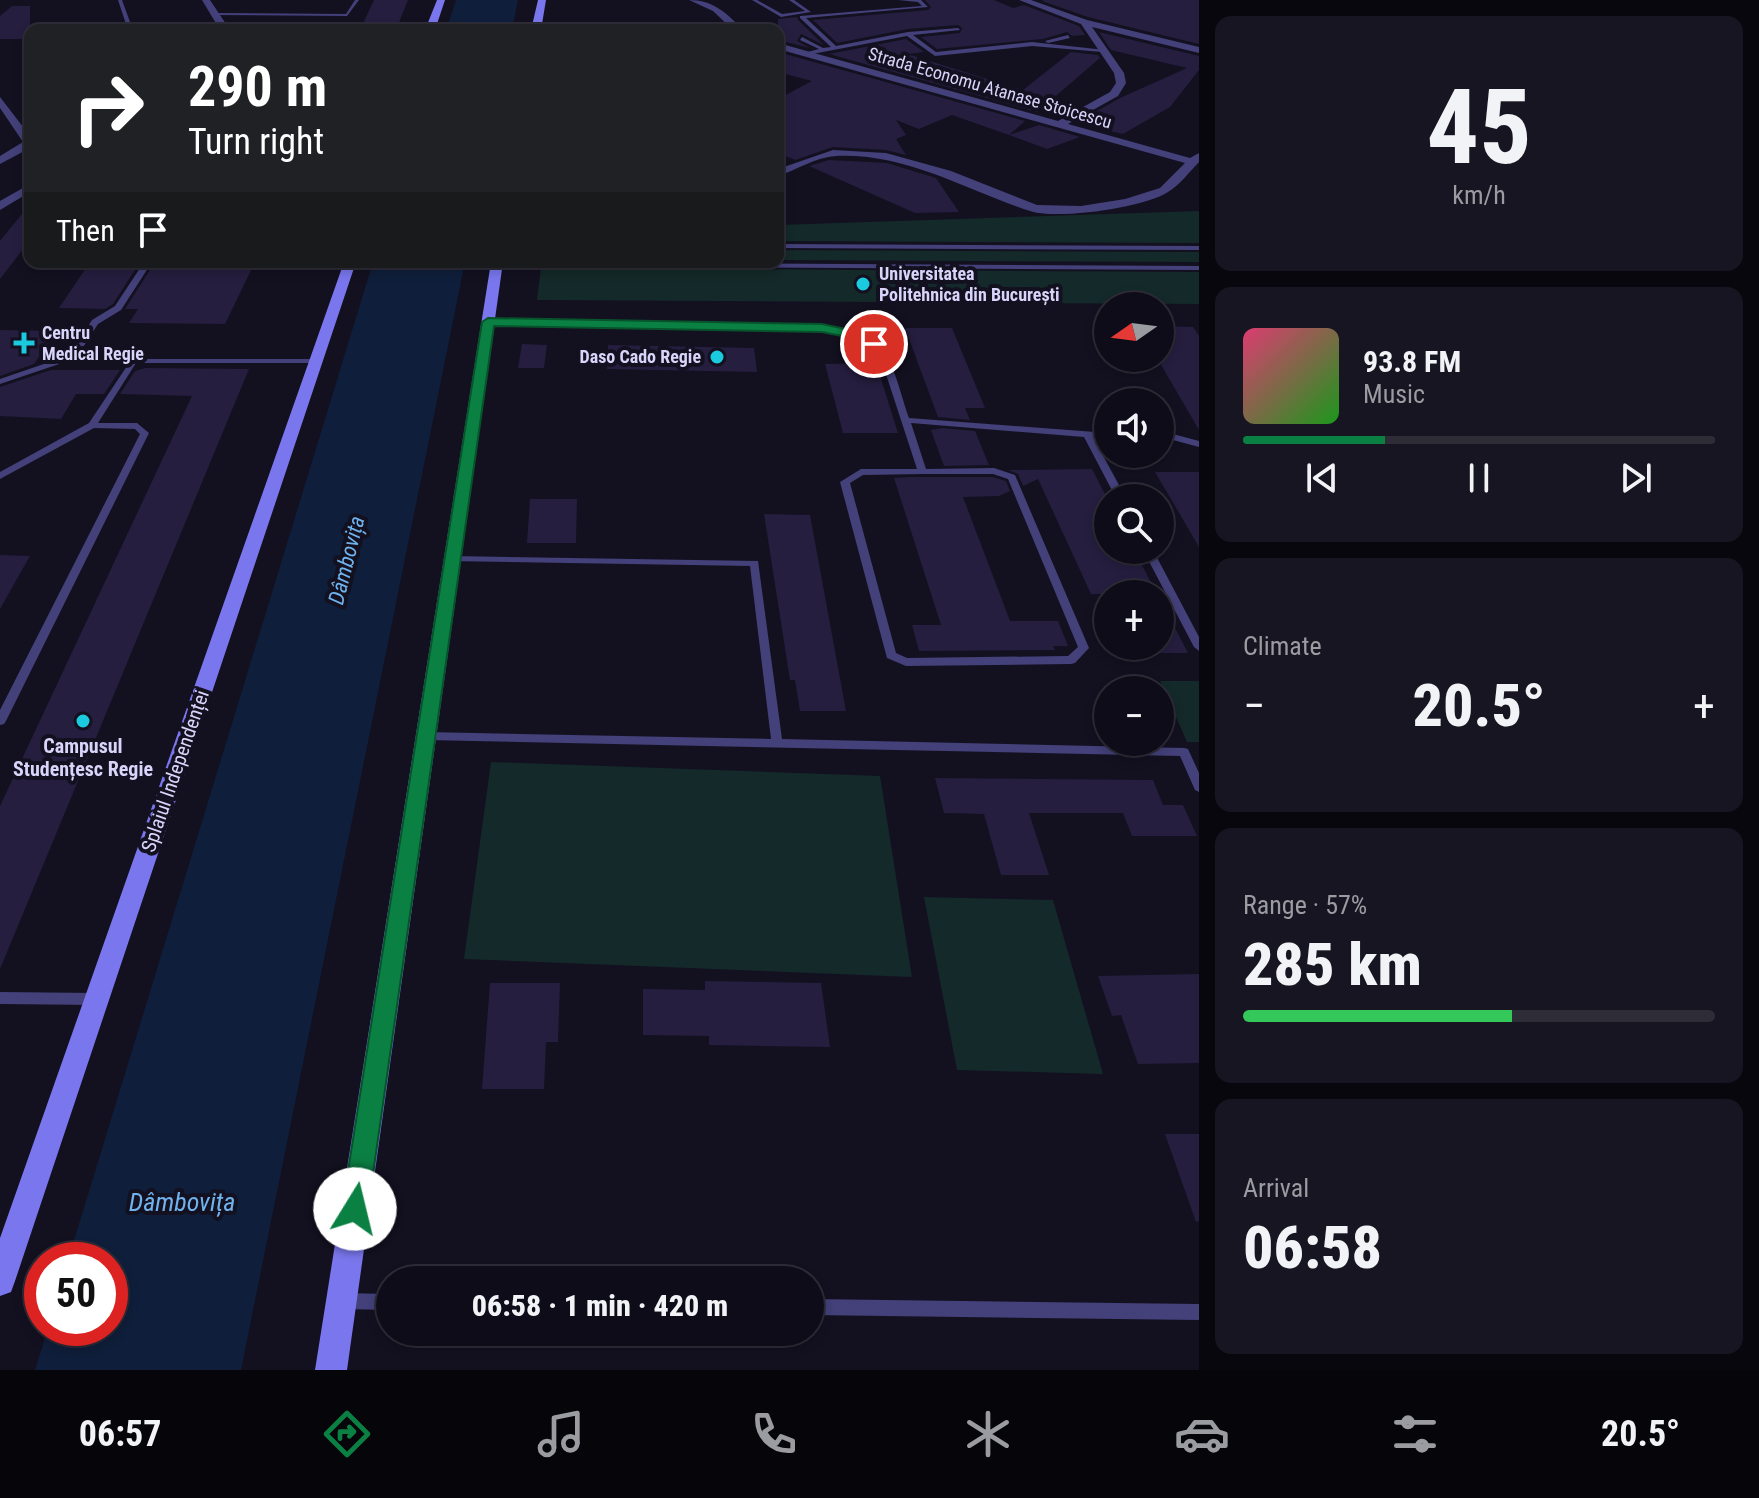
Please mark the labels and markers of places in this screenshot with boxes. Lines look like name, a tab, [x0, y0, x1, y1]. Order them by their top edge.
place label: Universitatea Politehnica din București	[879, 263, 1060, 306]
marker: Universitatea Politehnica din București	[854, 275, 872, 293]
pin	[840, 310, 908, 378]
place label: Centru Medical Regie	[42, 322, 144, 364]
marker: Centru Medical Regie	[13, 332, 35, 354]
place label: Daso Cado Regie	[580, 346, 701, 367]
marker: Daso Cado Regie	[708, 348, 726, 366]
marker: Campusul Studențesc Regie	[74, 712, 92, 730]
place label: Campusul Studențesc Regie	[13, 734, 153, 781]

